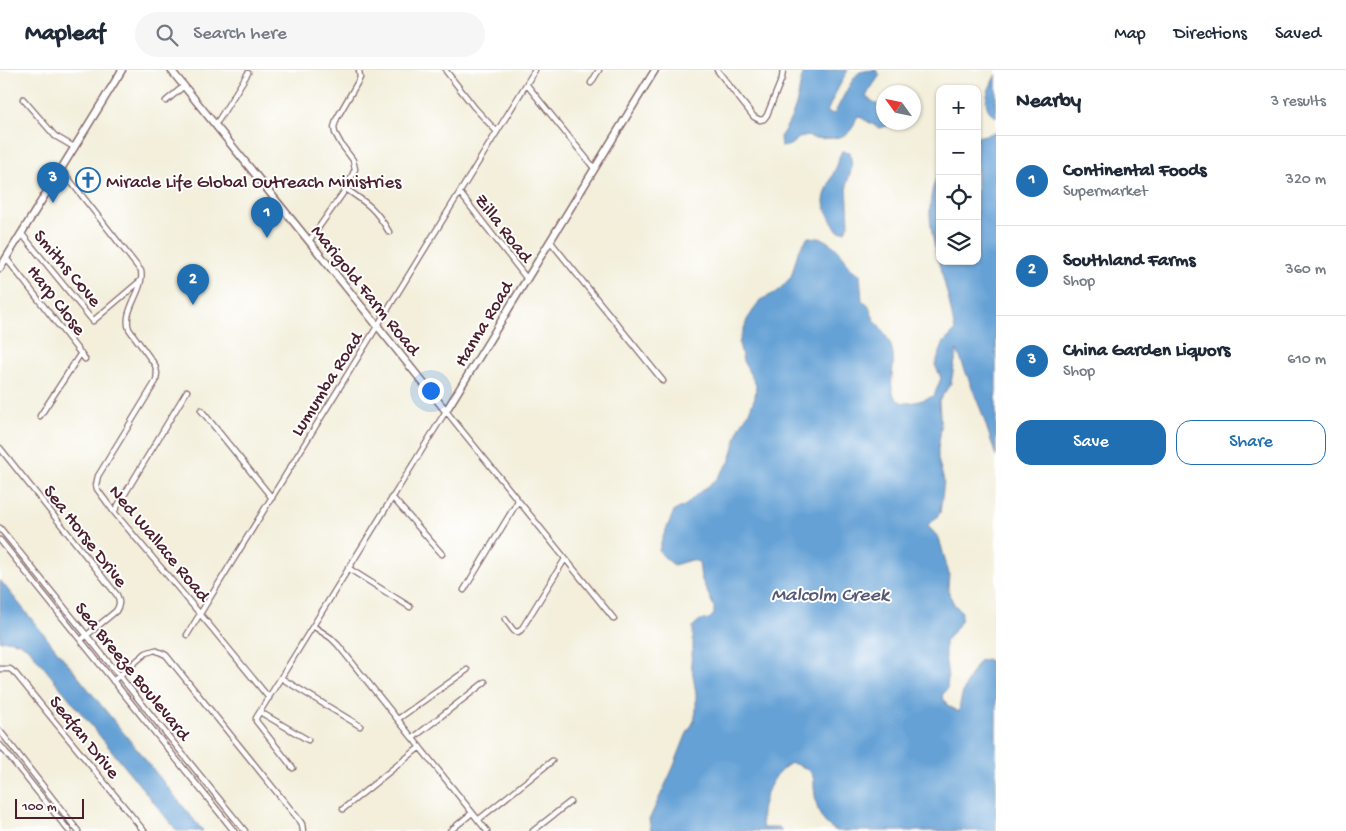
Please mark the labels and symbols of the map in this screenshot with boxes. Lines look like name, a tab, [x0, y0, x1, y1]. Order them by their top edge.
north arrow	[876, 85, 921, 130]
pin: 3	[37, 162, 69, 203]
church icon: Miracle Life Global Outreach Ministries	[75, 167, 101, 193]
place label: Miracle Life Global Outreach Ministries	[106, 172, 402, 195]
street label: Zilla Road	[468, 190, 537, 270]
pin: 1	[251, 197, 283, 238]
street label: Marigold Farm Road	[305, 221, 425, 363]
street label: Smiths Cove	[27, 226, 106, 313]
street label: Harp Close	[21, 261, 90, 341]
pin: 2	[177, 264, 209, 305]
street label: Hanna Road	[450, 276, 521, 372]
street label: Lumumba Road	[287, 327, 370, 441]
your location	[418, 378, 444, 404]
street label: Sea Horse Drive	[37, 481, 132, 593]
street label: Ned Wallace Road	[103, 481, 215, 609]
water label: Malcolm Creek	[771, 585, 891, 608]
street label: Sea Breeze Boulevard	[68, 598, 195, 748]
street label: Seafan Drive	[43, 692, 124, 785]
scale bar	[15, 796, 84, 819]

